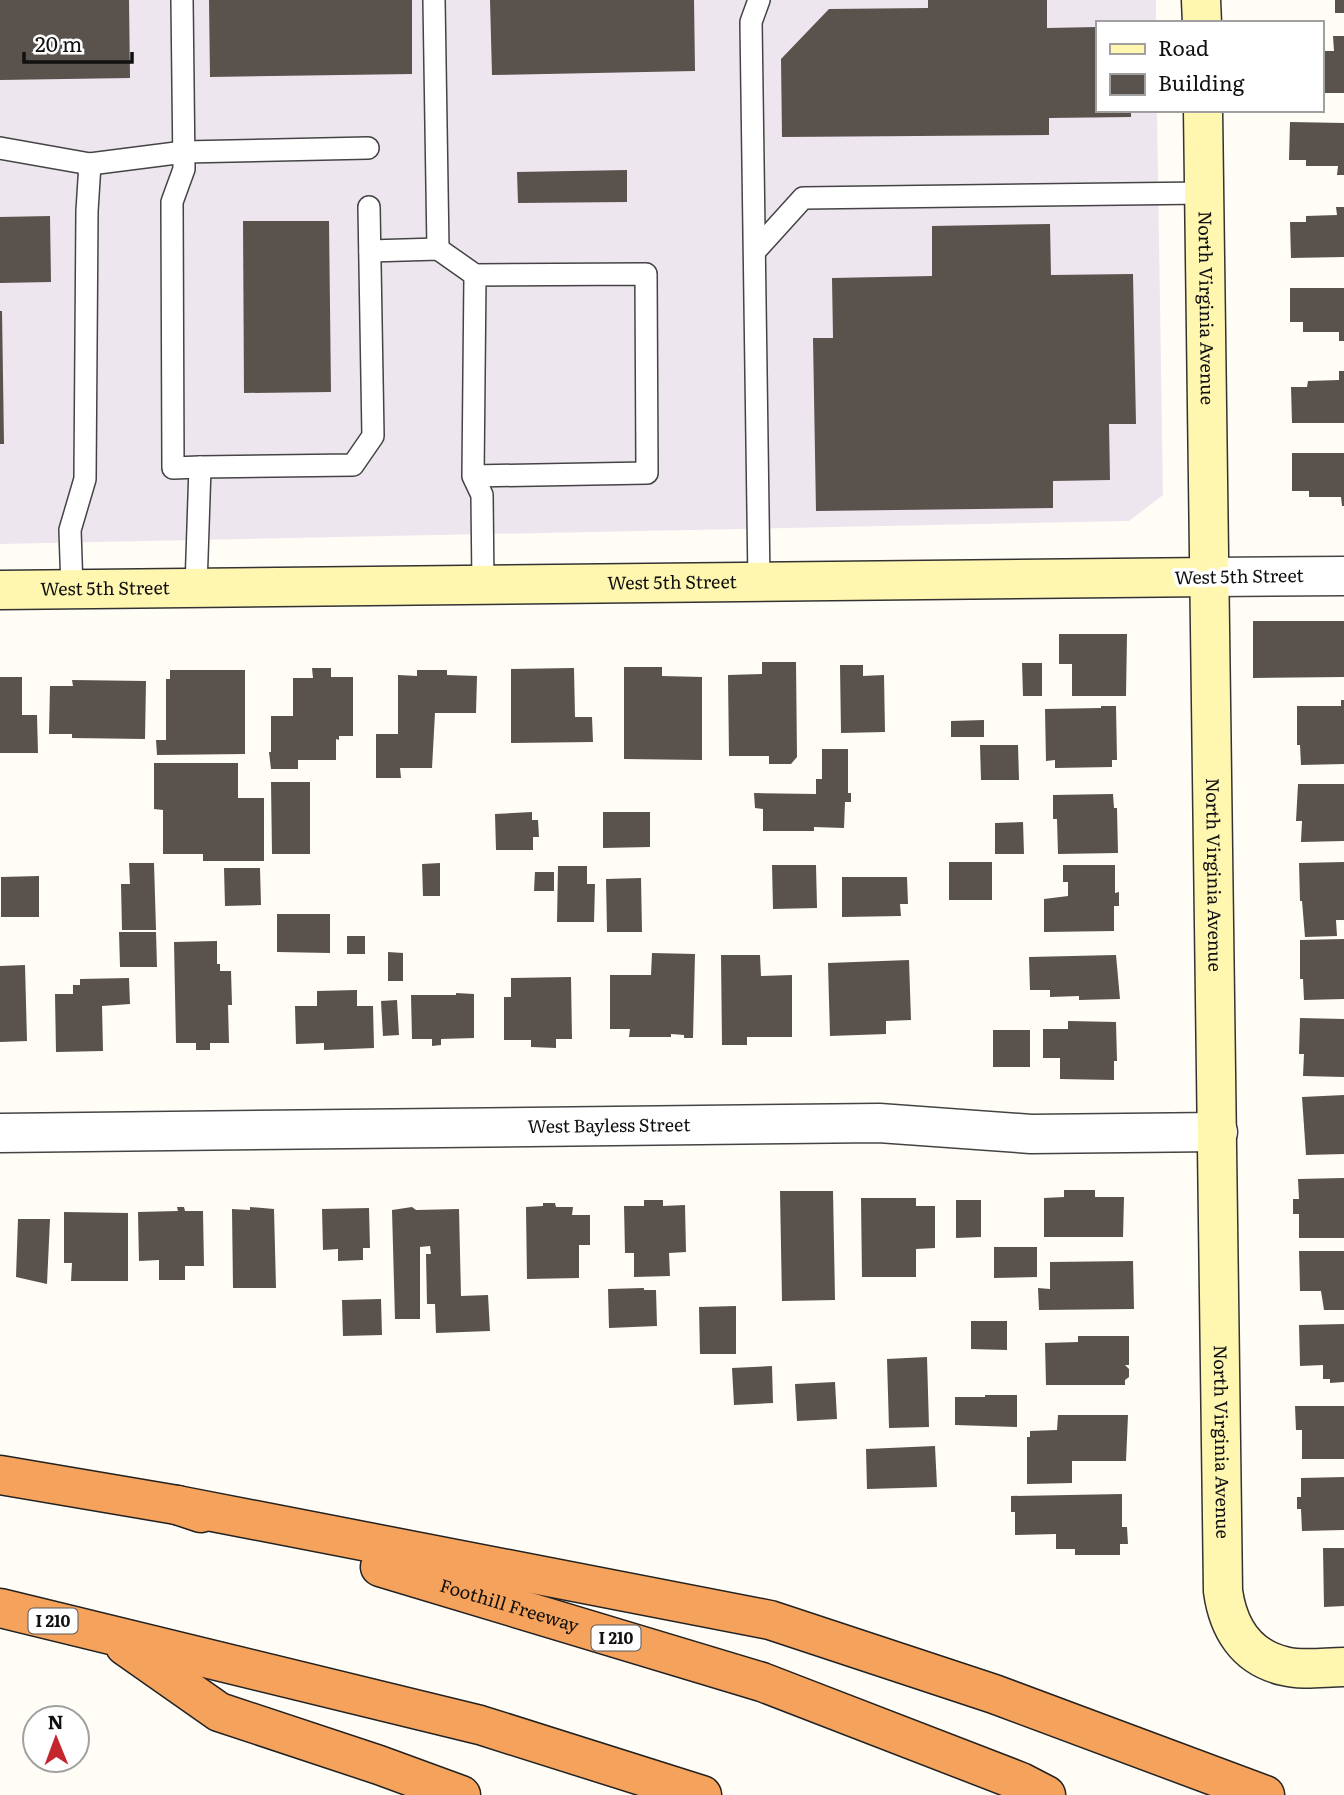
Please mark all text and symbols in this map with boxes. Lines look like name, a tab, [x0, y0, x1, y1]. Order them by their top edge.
scale bar	[24, 21, 133, 65]
legend	[1096, 21, 1323, 112]
text: 20 m	[35, 27, 82, 58]
text: Road	[1158, 31, 1209, 62]
text: Building	[1158, 66, 1245, 97]
street label: North Virginia Avenue	[1192, 211, 1222, 405]
street label: West 5th Street	[1174, 561, 1305, 590]
street label: West 5th Street	[607, 567, 738, 595]
street label: West 5th Street	[40, 573, 171, 602]
street label: North Virginia Avenue	[1200, 778, 1230, 972]
street label: West Bayless Street	[527, 1110, 691, 1139]
street label: North Virginia Avenue	[1208, 1345, 1237, 1539]
street label: Foothill Freeway	[437, 1571, 583, 1638]
road number: I 210	[28, 1609, 78, 1634]
road number: I 210	[592, 1626, 640, 1650]
north arrow	[21, 1704, 91, 1774]
text: N	[47, 1707, 64, 1735]

